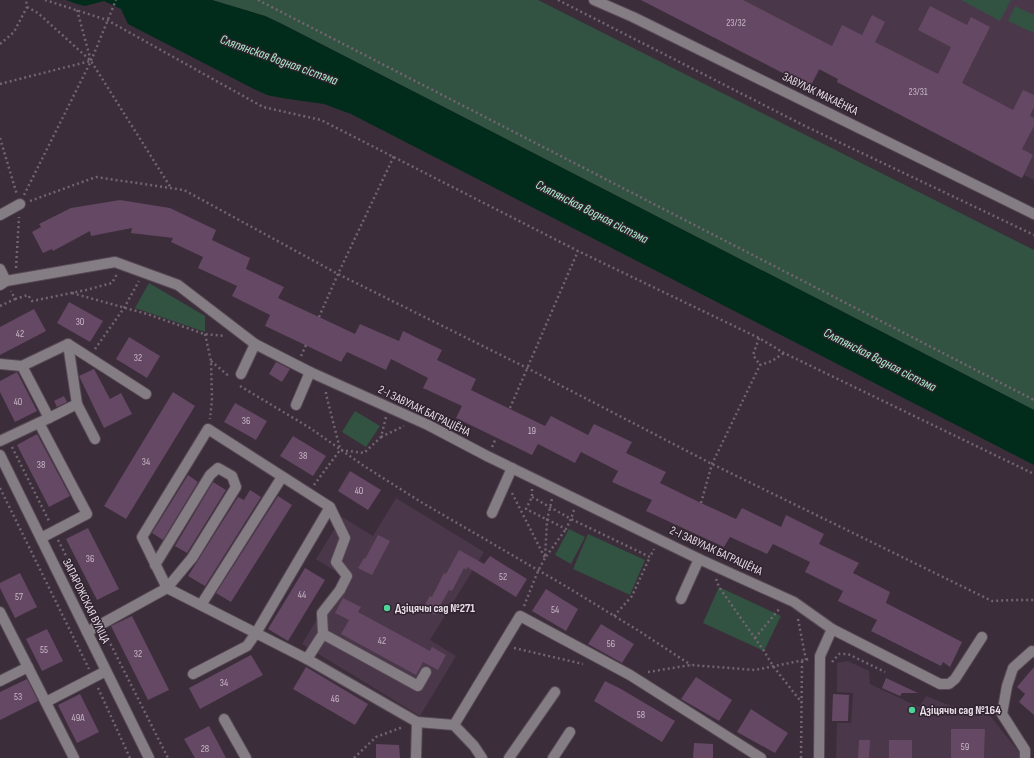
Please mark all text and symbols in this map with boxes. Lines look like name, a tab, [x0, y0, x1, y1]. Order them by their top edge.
house number: 23/32	[726, 17, 746, 29]
water label: Сляпянская водная сістэма	[218, 31, 341, 89]
street label: ЗАВУЛАК МАКАЁНКА	[780, 69, 861, 119]
house number: 23/31	[909, 86, 928, 98]
water label: Сляпянская водная сістэма	[533, 177, 652, 248]
house number: 30	[76, 316, 84, 328]
water label: Сляпянская водная сістэма	[821, 325, 940, 396]
house number: 42	[16, 328, 24, 340]
house number: 32	[134, 352, 142, 364]
street label: 2-І ЗАВУЛАК БАГРАЦІЁНА	[375, 382, 473, 440]
house number: 40	[14, 396, 22, 408]
house number: 36	[242, 415, 250, 427]
house number: 19	[528, 425, 536, 437]
house number: 38	[299, 450, 307, 462]
house number: 34	[142, 456, 150, 468]
house number: 38	[37, 459, 45, 471]
house number: 40	[355, 485, 363, 497]
street label: 2-І ЗАВУЛАК БАГРАЦІЁНА	[667, 523, 766, 579]
house number: 36	[86, 553, 94, 565]
street label: ЗАПАРОЖСКАЯ ВУЛІЦА	[59, 556, 113, 647]
house number: 52	[499, 571, 507, 583]
house number: 44	[298, 589, 306, 601]
house number: 57	[15, 591, 23, 603]
place label: Дзіцячы сад №271	[395, 601, 475, 616]
marker: Дзіцячы сад №271	[382, 603, 392, 613]
house number: 54	[551, 604, 559, 616]
house number: 42	[378, 635, 386, 647]
house number: 56	[607, 638, 615, 650]
house number: 55	[40, 644, 48, 656]
house number: 32	[134, 648, 142, 660]
house number: 34	[220, 677, 228, 689]
house number: 53	[14, 691, 22, 703]
house number: 46	[331, 693, 339, 705]
place label: Дзіцячы сад №164	[920, 703, 1001, 718]
marker: Дзіцячы сад №164	[907, 705, 917, 715]
house number: 58	[637, 709, 645, 721]
house number: 49А	[72, 712, 85, 724]
house number: 59	[961, 741, 969, 753]
house number: 28	[201, 743, 209, 755]

